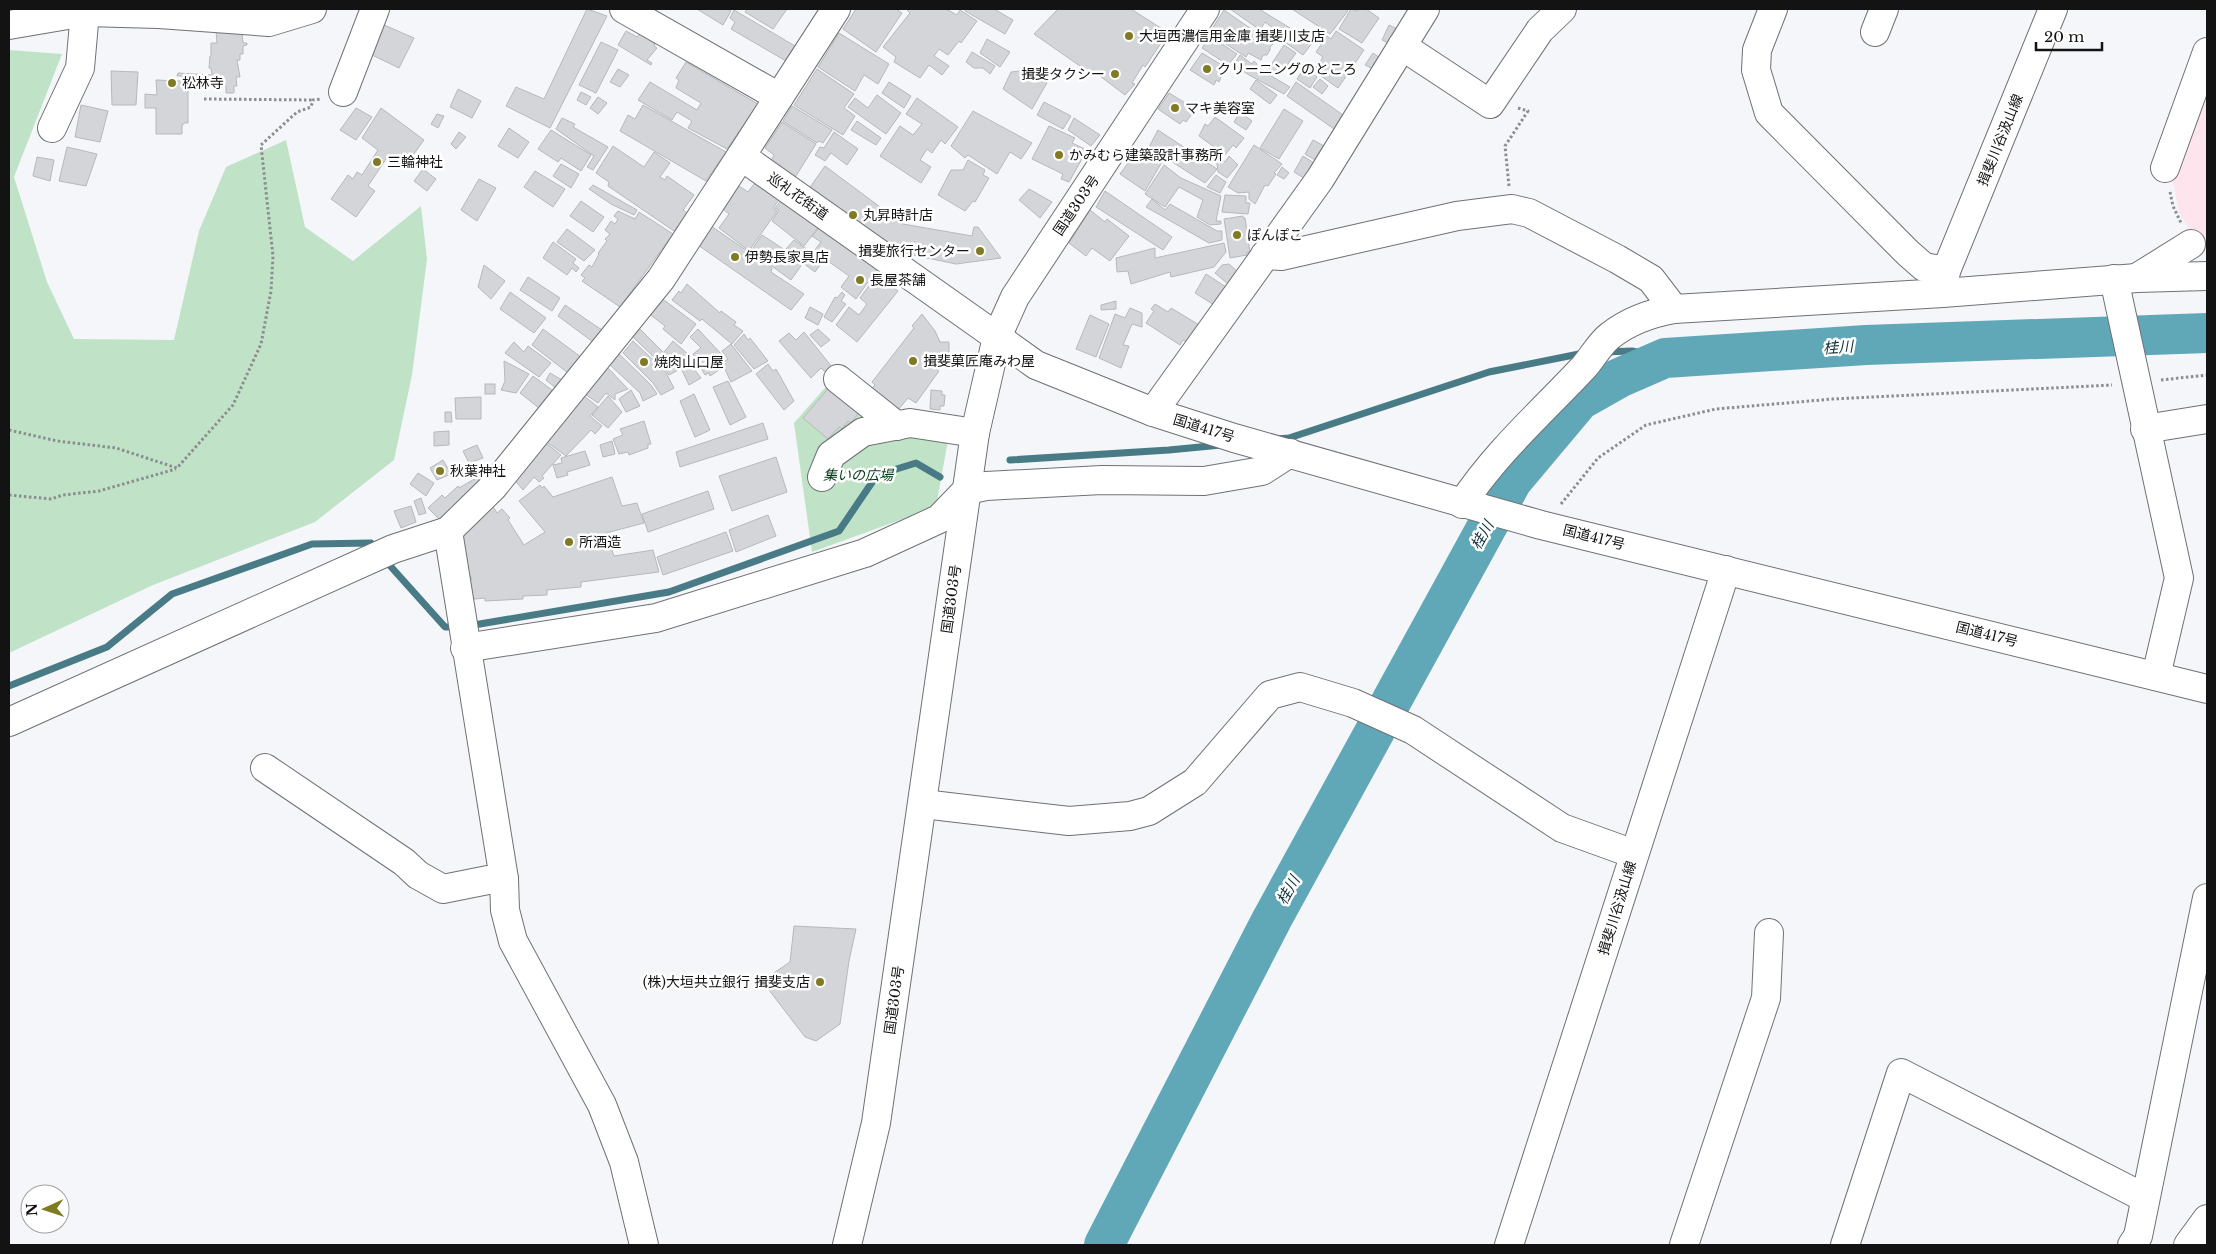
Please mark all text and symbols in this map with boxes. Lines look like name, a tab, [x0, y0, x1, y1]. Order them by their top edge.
scale bar	[2036, 20, 2102, 52]
place label: 大垣西濃信用金庫 揖斐川支店	[1139, 27, 1325, 45]
text: 20 m	[2044, 27, 2084, 46]
marker: 大垣西濃信用金庫 揖斐川支店	[1123, 30, 1135, 42]
place label: クリーニングのところ	[1217, 60, 1357, 78]
marker: クリーニングのところ	[1201, 63, 1213, 75]
place label: 揖斐タクシー	[1021, 65, 1105, 83]
marker: 揖斐タクシー	[1109, 68, 1121, 80]
place label: 松林寺	[182, 74, 224, 92]
marker: 松林寺	[166, 77, 178, 89]
street label: 揖斐川谷汲山線	[1973, 91, 2027, 189]
place label: マキ美容室	[1185, 99, 1255, 117]
marker: マキ美容室	[1169, 102, 1181, 114]
place label: かみむら建築設計事務所	[1069, 146, 1223, 164]
marker: かみむら建築設計事務所	[1053, 149, 1065, 161]
place label: 三輪神社	[387, 153, 443, 171]
marker: 三輪神社	[371, 156, 383, 168]
street label: 巡礼花街道	[764, 169, 832, 223]
street label: 国道303号	[1049, 171, 1103, 239]
place label: 丸昇時計店	[863, 206, 933, 224]
marker: 丸昇時計店	[847, 209, 859, 221]
place label: ぽんぽこ	[1247, 226, 1303, 244]
marker: ぽんぽこ	[1231, 229, 1243, 241]
place label: 揖斐旅行センター	[858, 242, 970, 260]
marker: 揖斐旅行センター	[974, 245, 986, 257]
place label: 伊勢長家具店	[745, 248, 829, 266]
marker: 伊勢長家具店	[729, 251, 741, 263]
place label: 長屋茶舗	[870, 271, 926, 289]
marker: 長屋茶舗	[854, 274, 866, 286]
water label: 桂川	[1822, 336, 1856, 358]
place label: 揖斐菓匠庵みわ屋	[923, 352, 1035, 370]
place label: 焼肉山口屋	[654, 353, 724, 371]
marker: 揖斐菓匠庵みわ屋	[907, 355, 919, 367]
marker: 焼肉山口屋	[638, 356, 650, 368]
street label: 国道417号	[1171, 410, 1237, 446]
place label: 秋葉神社	[450, 462, 506, 480]
marker: 秋葉神社	[434, 465, 446, 477]
park label: 集いの広場	[823, 466, 895, 484]
water label: 桂川	[1466, 516, 1499, 553]
street label: 国道417号	[1561, 521, 1627, 553]
place label: 所酒造	[579, 533, 621, 551]
marker: 所酒造	[563, 536, 575, 548]
street label: 国道303号	[937, 563, 965, 635]
street label: 国道417号	[1954, 618, 2020, 650]
street label: 揖斐川谷汲山線	[1594, 859, 1640, 957]
water label: 桂川	[1272, 871, 1305, 908]
street label: 国道303号	[880, 964, 908, 1036]
place label: (株)大垣共立銀行 揖斐支店	[643, 973, 810, 991]
marker: (株)大垣共立銀行 揖斐支店	[814, 976, 826, 988]
north arrow	[20, 1184, 70, 1234]
text: N	[23, 1203, 41, 1217]

